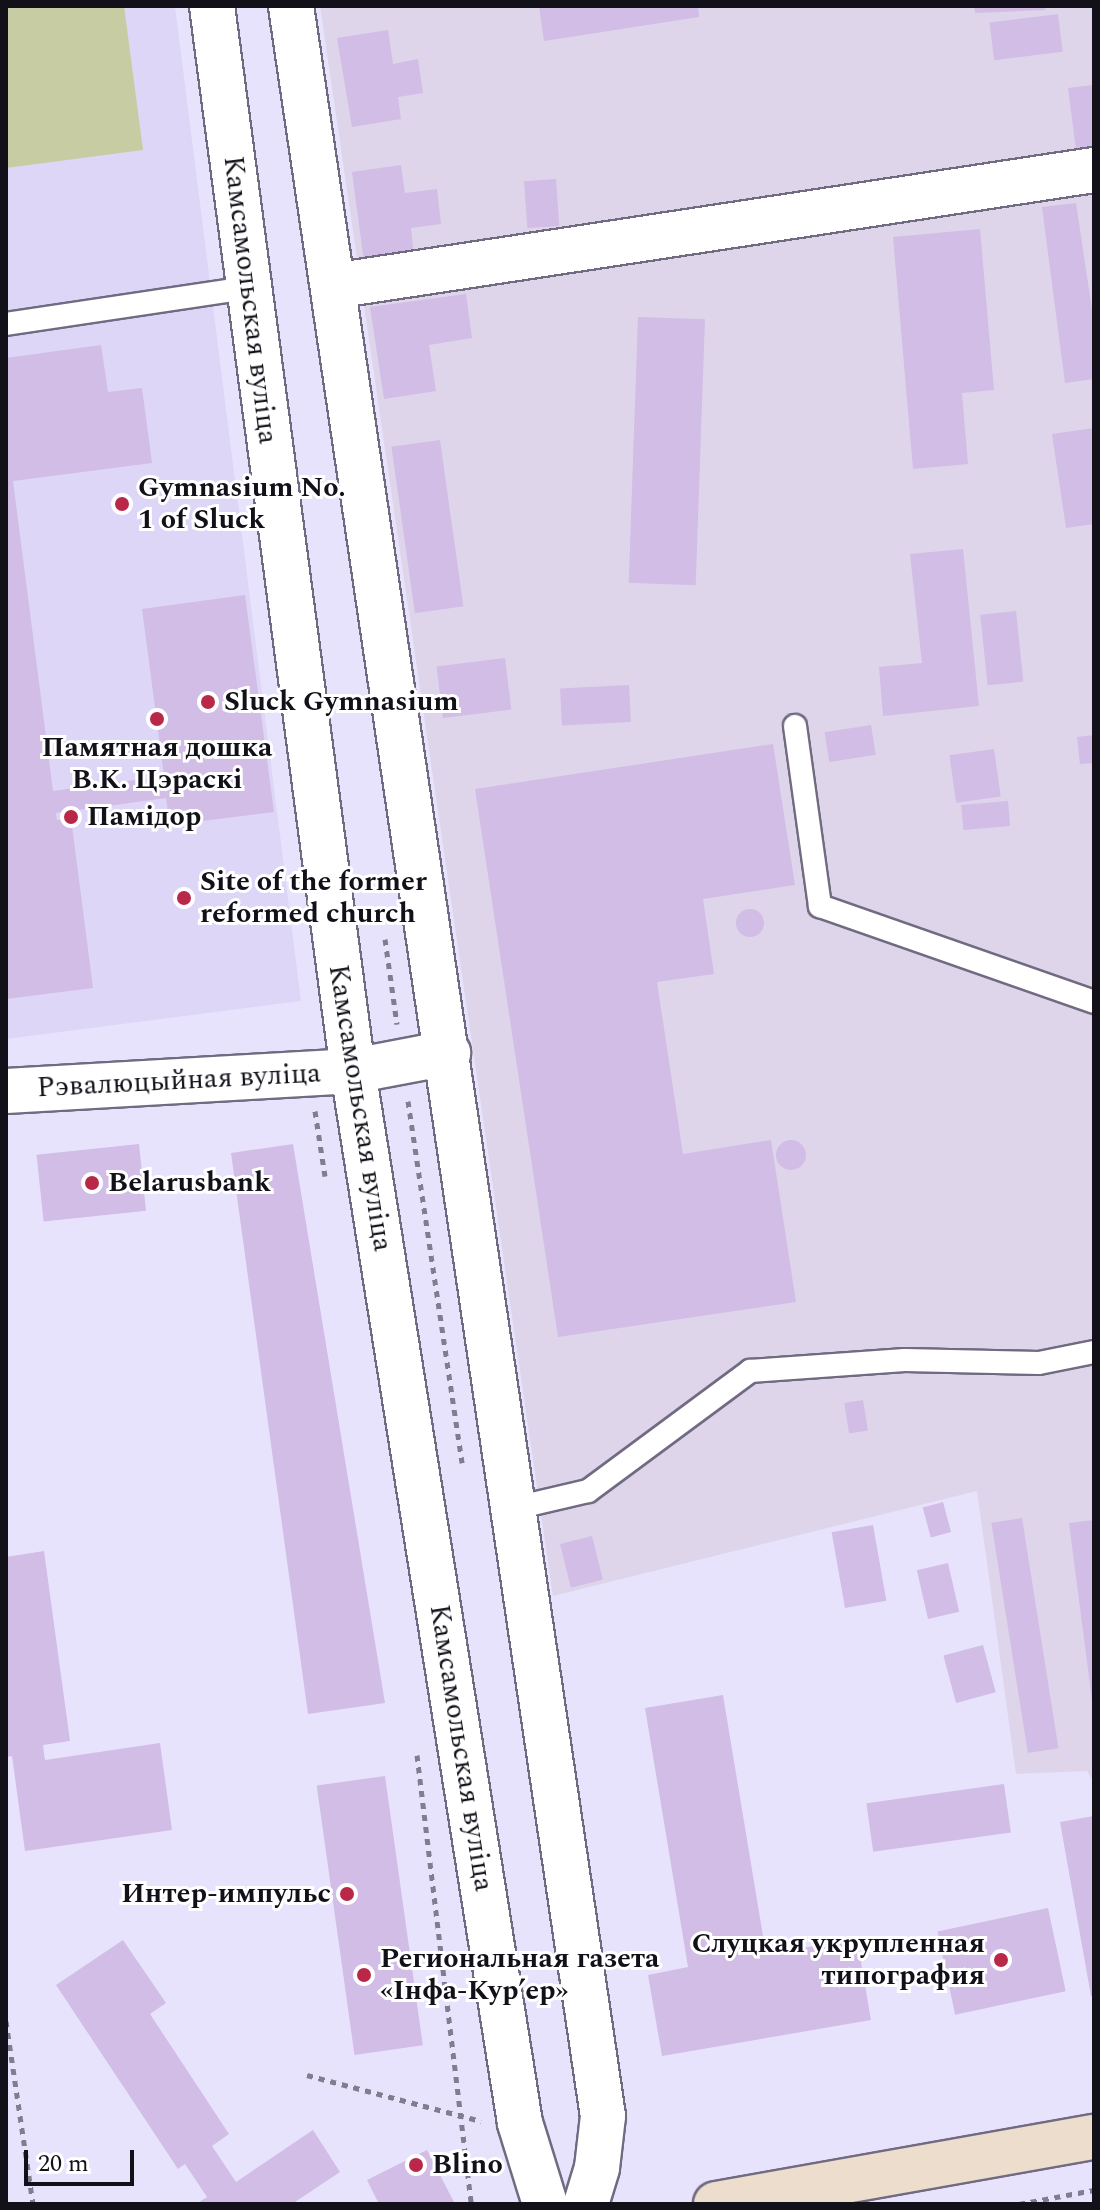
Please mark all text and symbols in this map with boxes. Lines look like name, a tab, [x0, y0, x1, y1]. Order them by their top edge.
street label: Камсамольская вуліца	[216, 154, 284, 446]
place label: Gymnasium No. 1 of Sluck	[138, 471, 346, 537]
marker: Gymnasium No. 1 of Sluck	[113, 495, 131, 513]
place label: Sluck Gymnasium	[224, 685, 458, 719]
marker: Sluck Gymnasium	[199, 693, 217, 711]
marker: Памятная дошка В.К. Цэраскі	[148, 710, 166, 728]
place label: Памятная дошка В.К. Цэраскі	[42, 731, 272, 797]
place label: Памідор	[87, 800, 201, 834]
marker: Памідор	[62, 808, 80, 826]
place label: Site of the former reformed church	[200, 865, 427, 931]
marker: Site of the former reformed church	[175, 889, 193, 907]
street label: Камсамольская вуліца	[321, 962, 399, 1254]
street label: Рэвалюцыйная вуліца	[36, 1057, 322, 1105]
place label: Belarusbank	[108, 1166, 271, 1200]
marker: Belarusbank	[83, 1174, 101, 1192]
street label: Камсамольская вуліца	[422, 1602, 500, 1894]
place label: Интер-импульс	[121, 1877, 331, 1911]
marker: Интер-импульс	[338, 1885, 356, 1903]
place label: Слуцкая укрупленная типография	[692, 1927, 985, 1993]
place label: Региональная газета «Інфа-Курʼер»	[380, 1942, 659, 2008]
marker: Слуцкая укрупленная типография	[992, 1951, 1010, 1969]
marker: Региональная газета «Інфа-Курʼер»	[355, 1966, 373, 1984]
scale bar	[28, 2134, 138, 2184]
text: 20 m	[38, 2146, 89, 2182]
place label: Blino	[432, 2148, 503, 2182]
marker: Blino	[407, 2156, 425, 2174]

